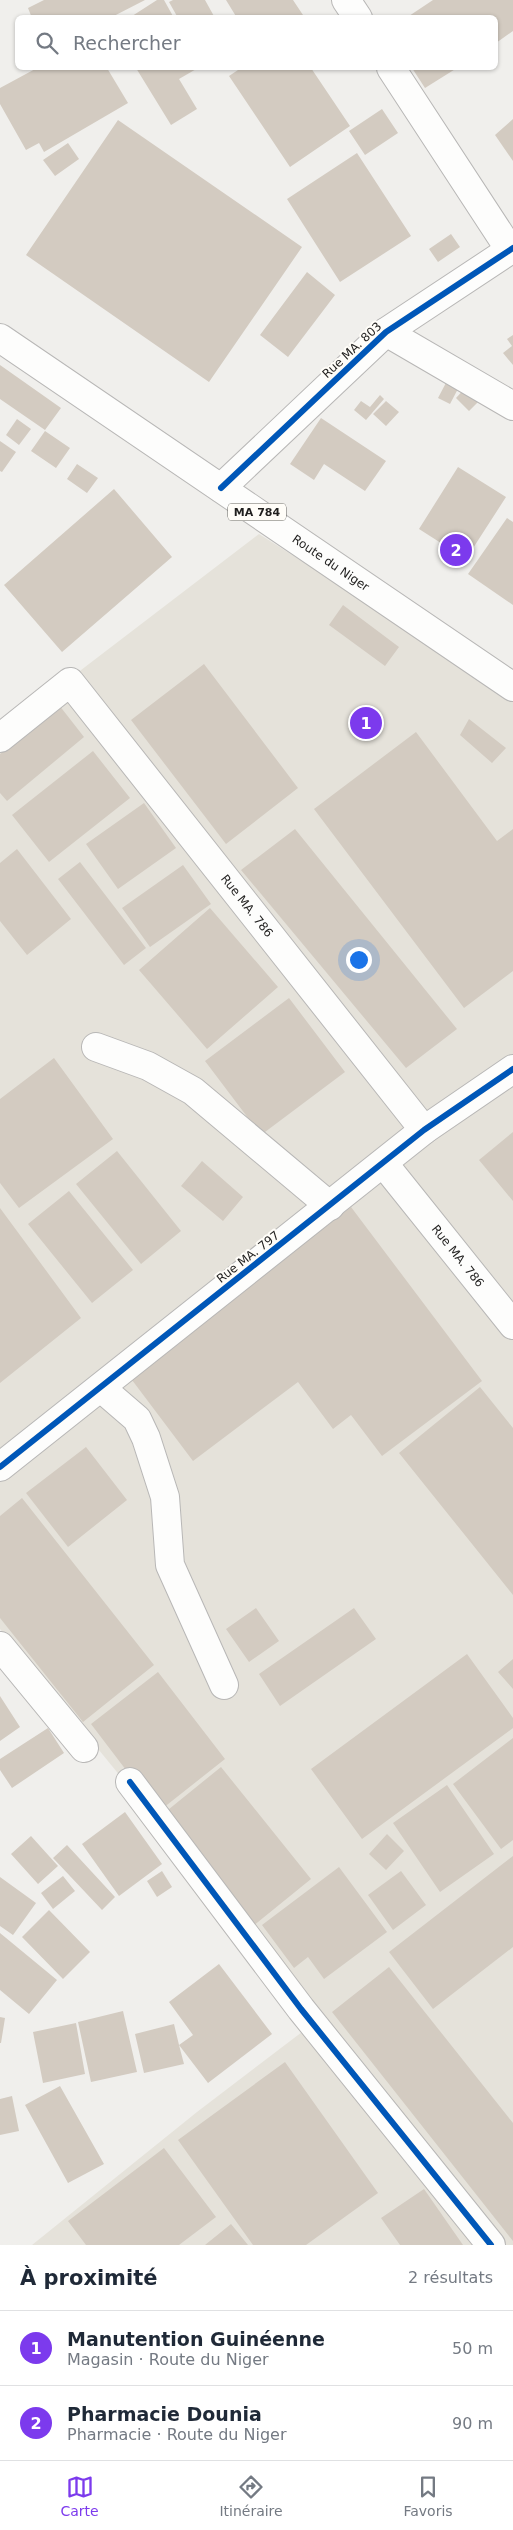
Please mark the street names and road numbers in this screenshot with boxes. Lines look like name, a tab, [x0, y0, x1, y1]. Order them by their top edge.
street label: Rue MA. 803	[320, 319, 384, 381]
road number: MA 784	[228, 504, 286, 520]
street label: Route du Niger	[290, 532, 372, 594]
street label: Rue MA. 786	[218, 872, 276, 940]
street label: Rue MA. 786	[429, 1222, 487, 1290]
street label: Rue MA. 797	[214, 1228, 282, 1286]

